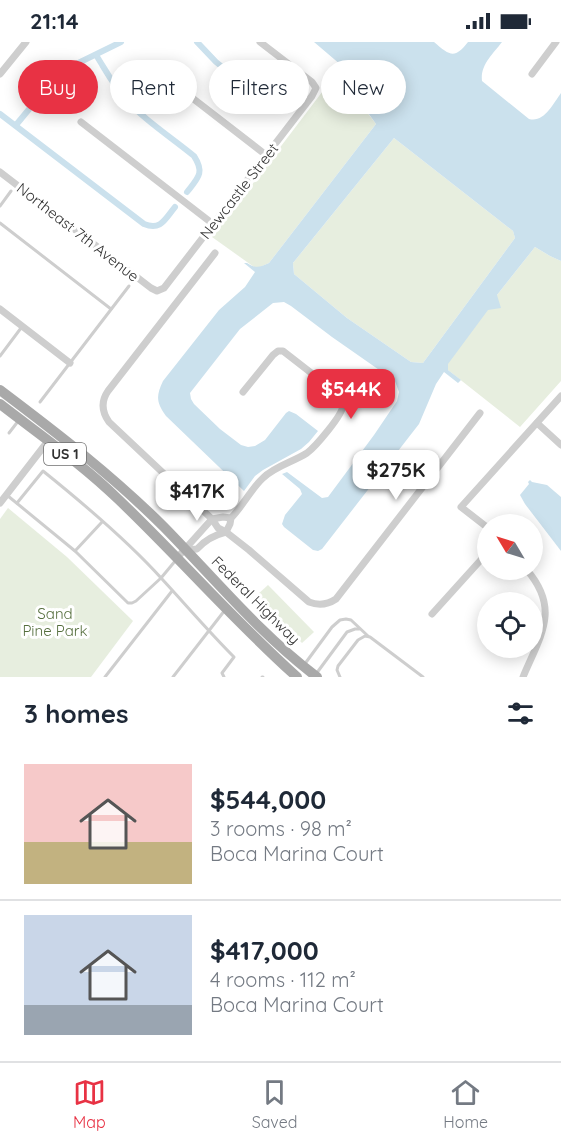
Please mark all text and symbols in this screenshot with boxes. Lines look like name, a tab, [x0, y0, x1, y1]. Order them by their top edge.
text: 21:14	[30, 7, 79, 35]
chip: Buy	[18, 60, 98, 114]
chip: Rent	[110, 60, 197, 114]
chip: Filters	[209, 60, 309, 114]
chip: New	[321, 60, 406, 114]
street label: Newcastle Street	[196, 139, 282, 243]
street label: Northeast 7th Avenue	[13, 178, 143, 286]
pin: $544K	[309, 369, 393, 420]
text: $544K	[321, 376, 381, 401]
road number: US 1	[44, 443, 86, 465]
pin: $275K	[354, 450, 438, 501]
text: $275K	[367, 457, 425, 482]
pin: $417K	[155, 471, 239, 522]
text: $417K	[170, 478, 224, 503]
north arrow	[477, 514, 543, 580]
map controls	[477, 514, 543, 658]
street label: Federal Highway	[208, 552, 304, 648]
button: locate	[477, 592, 543, 658]
park label: Sand Pine Park	[22, 604, 88, 640]
text: 3 homes	[24, 697, 129, 730]
icon: filters	[504, 697, 537, 730]
text: $544,000	[210, 783, 326, 816]
icon: home	[72, 788, 144, 860]
text: 3 rooms · 98 m²	[210, 816, 352, 841]
text: Boca Marina Court	[210, 841, 384, 866]
text: $417,000	[210, 934, 319, 967]
icon: home	[72, 939, 144, 1011]
text: 4 rooms · 112 m²	[210, 967, 356, 992]
text: Boca Marina Court	[210, 992, 384, 1017]
tab: Map	[73, 1076, 106, 1132]
tab: Saved	[252, 1076, 297, 1132]
tab: Home	[443, 1076, 488, 1132]

